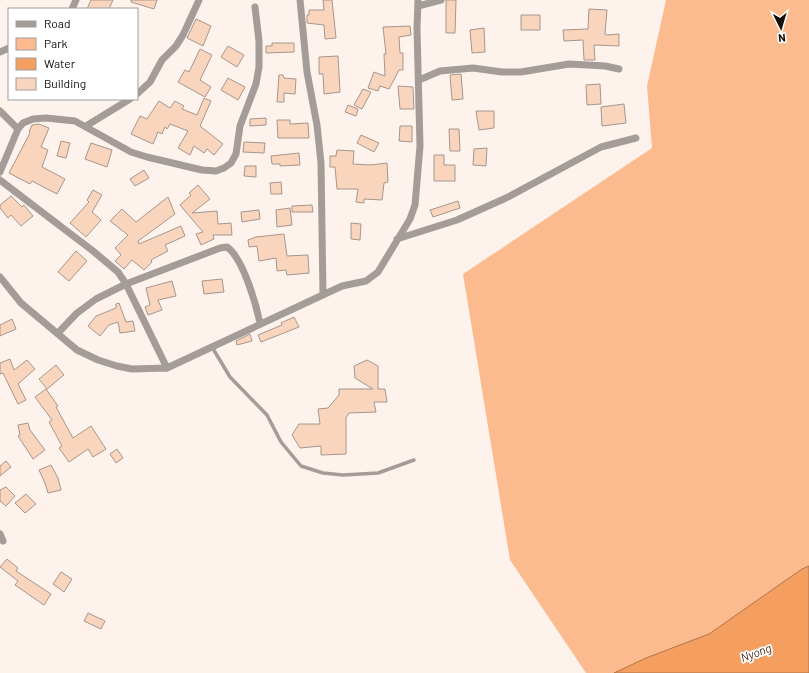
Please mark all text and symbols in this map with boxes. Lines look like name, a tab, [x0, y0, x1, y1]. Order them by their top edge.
legend	[8, 8, 138, 100]
north arrow	[761, 8, 801, 48]
text: Road	[44, 16, 71, 30]
text: N	[778, 32, 786, 45]
text: Park	[44, 36, 68, 50]
text: Water	[44, 56, 76, 70]
text: Building	[44, 76, 86, 90]
water label: Nyong	[738, 640, 773, 664]

